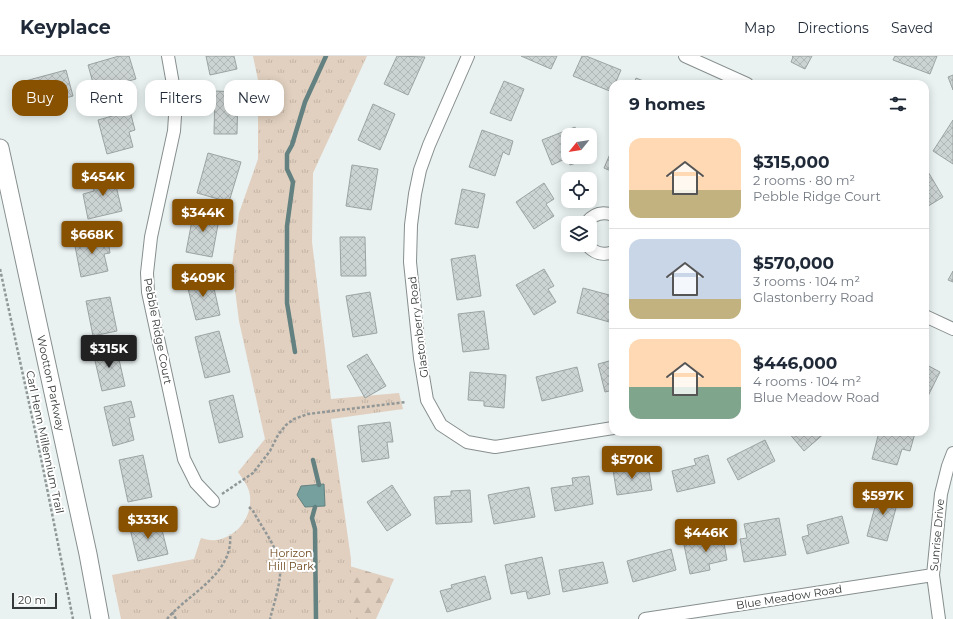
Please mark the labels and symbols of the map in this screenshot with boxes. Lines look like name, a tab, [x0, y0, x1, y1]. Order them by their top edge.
north arrow	[561, 128, 597, 164]
pin: $454K	[75, 163, 131, 197]
pin: $344K	[175, 199, 231, 233]
pin: $668K	[64, 221, 120, 255]
pin: $409K	[175, 264, 231, 298]
street label: Glastonberry Road	[405, 275, 431, 379]
street label: Pebble Ridge Court	[141, 277, 175, 386]
street label: Wootton Parkway	[34, 334, 68, 432]
pin: $315K	[81, 335, 137, 369]
street label: Carl Henn Millennium Trail	[23, 369, 67, 515]
pin: $570K	[604, 446, 660, 480]
pin: $597K	[855, 482, 911, 516]
street label: Sunrise Drive	[927, 498, 947, 572]
pin: $333K	[120, 506, 176, 540]
pin: $446K	[678, 519, 734, 553]
park label: Horizon Hill Park	[268, 546, 314, 573]
street label: Blue Meadow Road	[735, 582, 843, 612]
scale bar	[12, 591, 57, 610]

